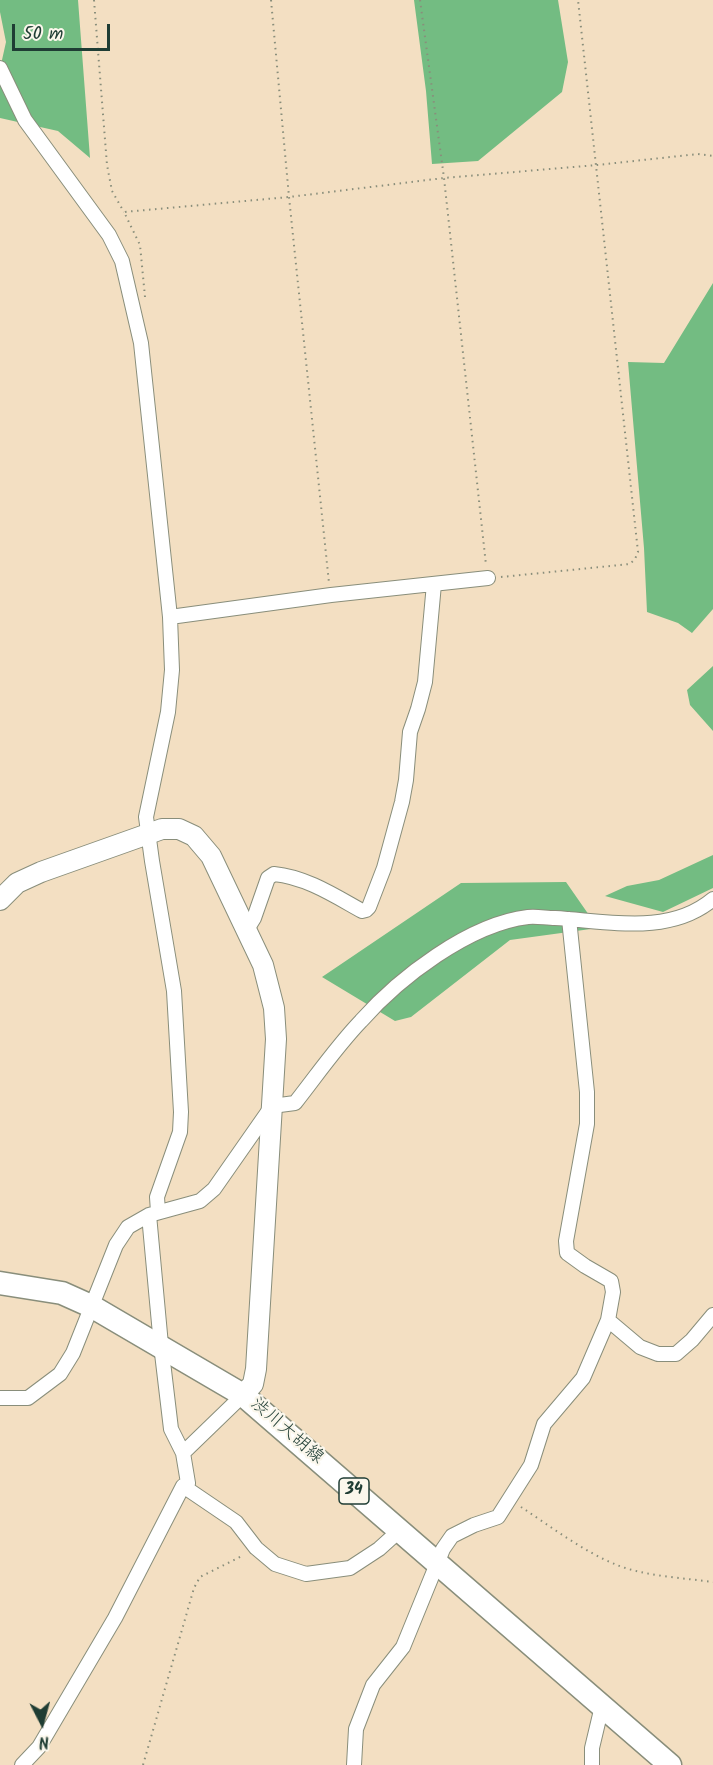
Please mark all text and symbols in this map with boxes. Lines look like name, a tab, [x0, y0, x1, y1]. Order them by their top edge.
scale bar	[15, 12, 112, 50]
text: 50 m	[23, 20, 63, 49]
street label: 渋川大胡線	[245, 1394, 327, 1470]
road number: 34	[339, 1478, 369, 1504]
north arrow	[12, 1693, 72, 1753]
text: N	[38, 1728, 50, 1754]

